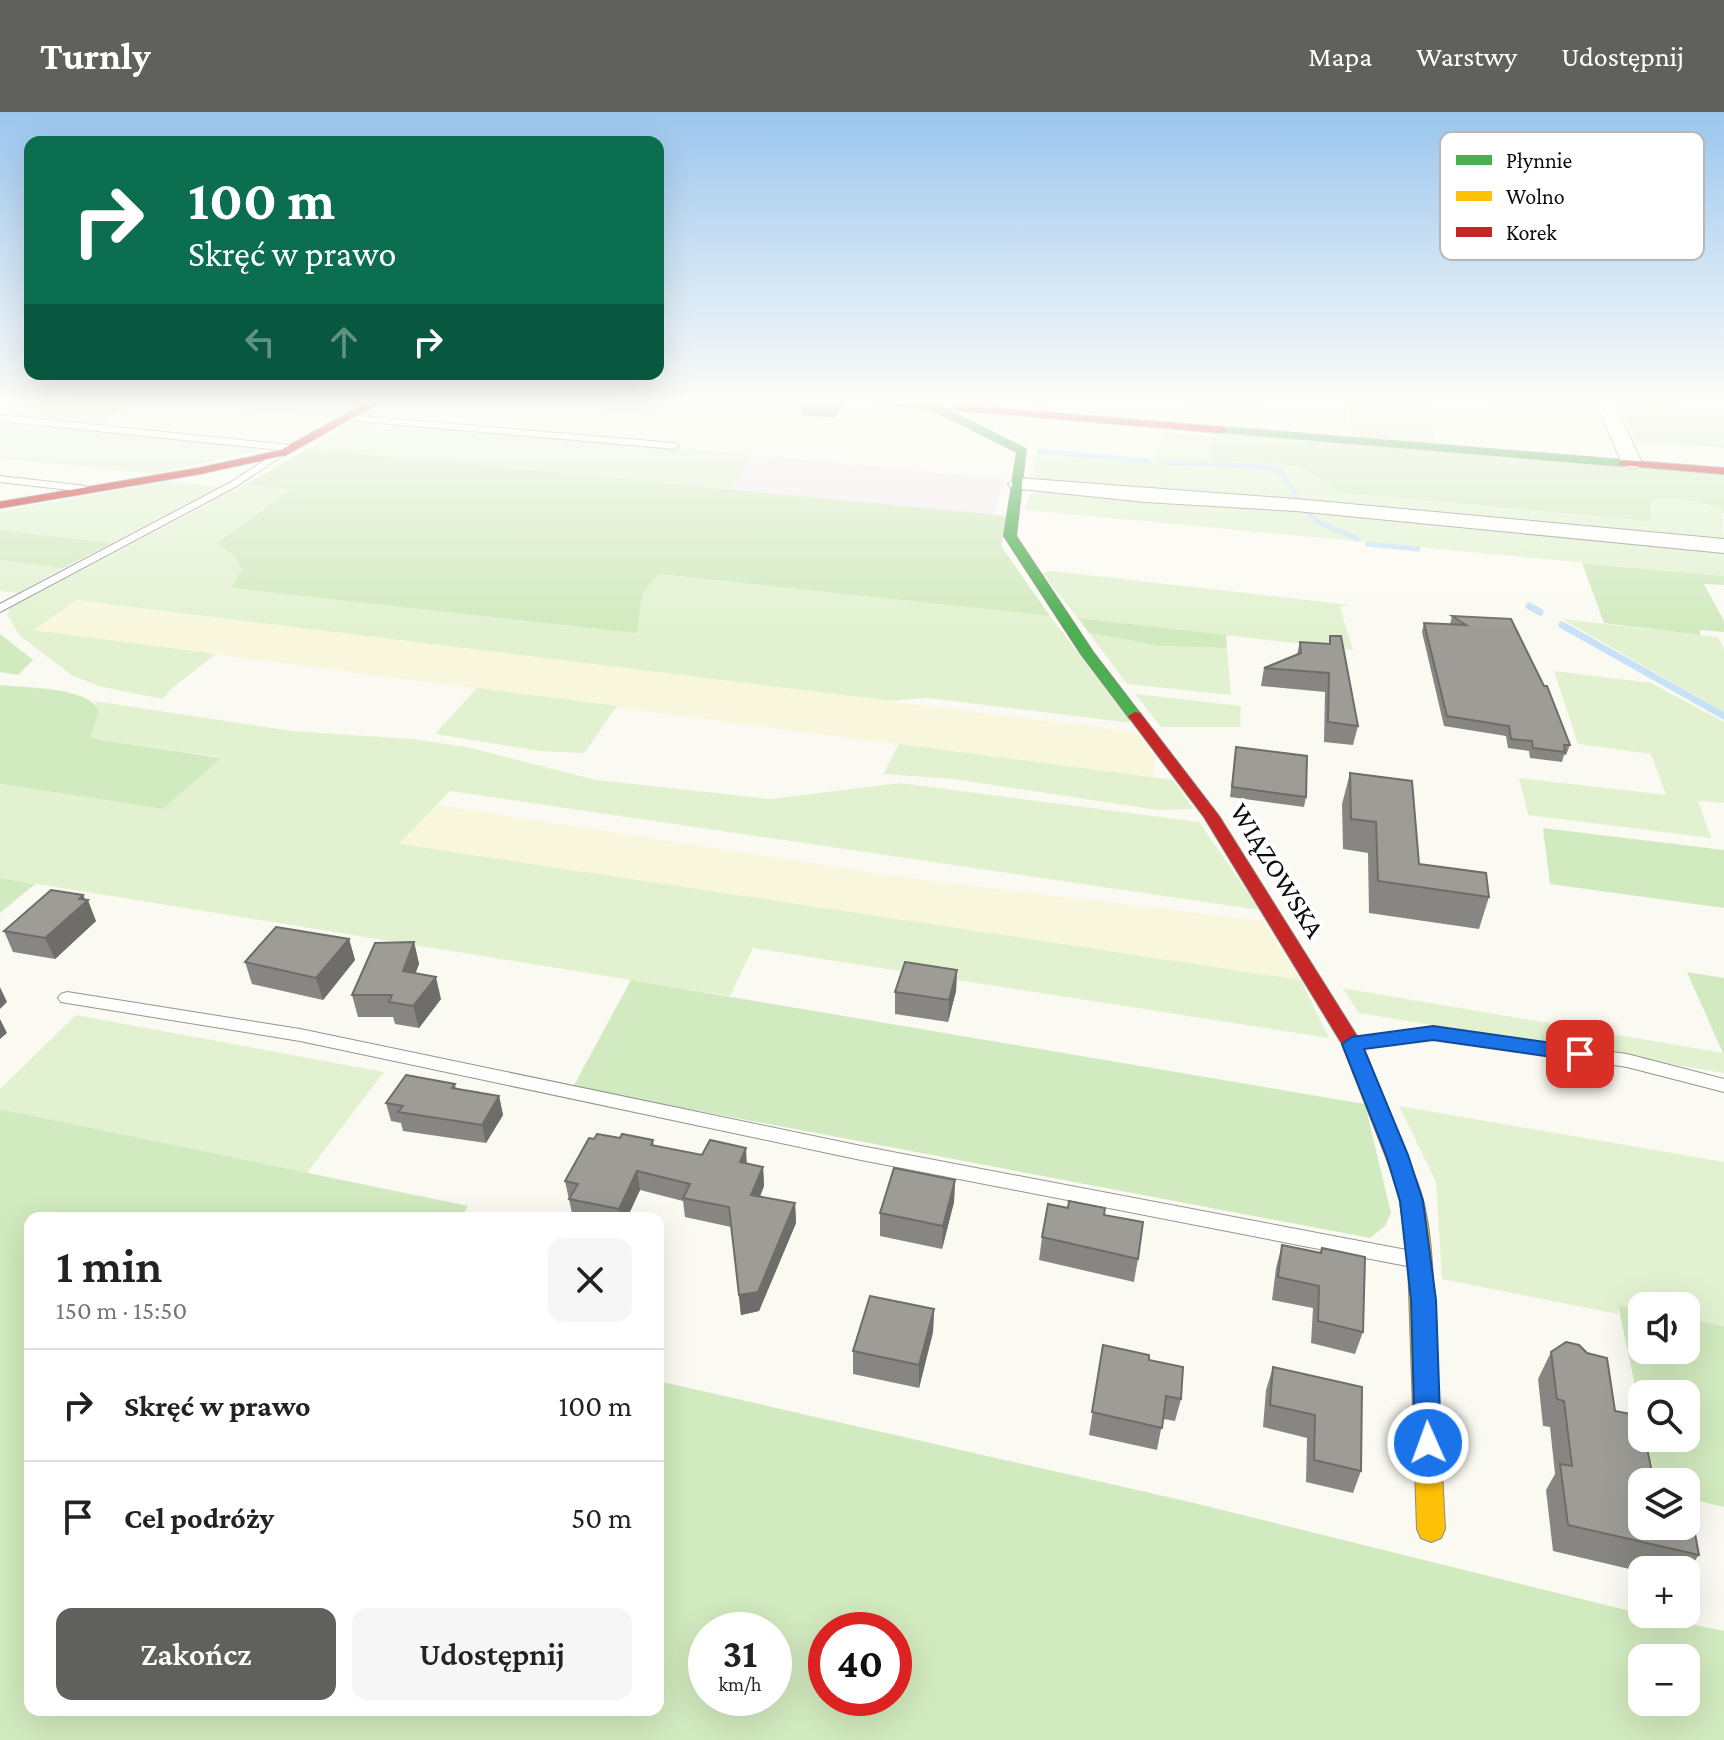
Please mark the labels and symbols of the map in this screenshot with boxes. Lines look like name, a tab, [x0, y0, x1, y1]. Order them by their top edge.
legend	[1440, 132, 1704, 260]
text: Płynnie	[1506, 148, 1572, 173]
text: Wolno	[1506, 184, 1565, 209]
text: Korek	[1506, 220, 1557, 245]
street label: WIĄZOWSKA	[1224, 797, 1331, 943]
pin	[1546, 1020, 1614, 1088]
position arrow	[1386, 1401, 1470, 1485]
speed limit sign: 40	[808, 1612, 912, 1716]

